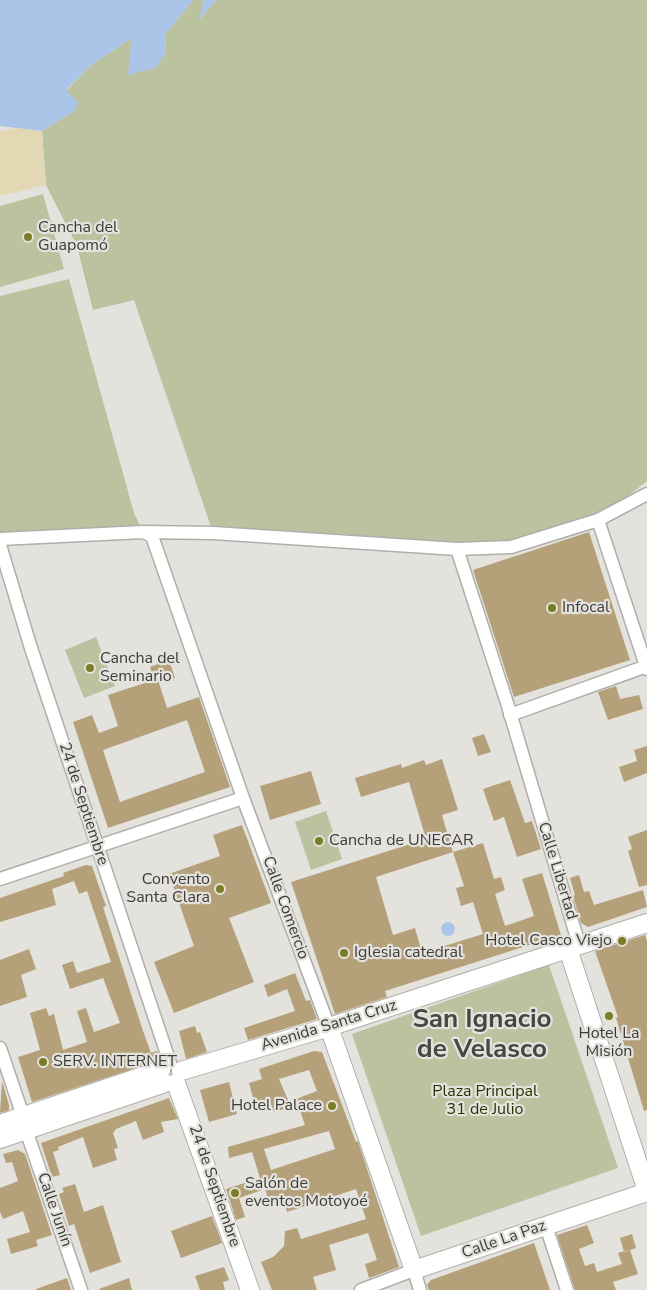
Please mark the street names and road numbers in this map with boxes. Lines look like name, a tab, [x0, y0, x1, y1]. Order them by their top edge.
street label: 24 de Septiembre	[54, 740, 112, 868]
street label: Calle Libertad	[533, 820, 581, 922]
street label: Calle Comercio	[258, 854, 312, 962]
street label: Avenida Santa Cruz	[259, 996, 399, 1056]
street label: 24 de Septiembre	[184, 1122, 244, 1250]
street label: Calle Junín	[32, 1170, 76, 1250]
street label: Calle La Paz	[459, 1217, 549, 1263]

